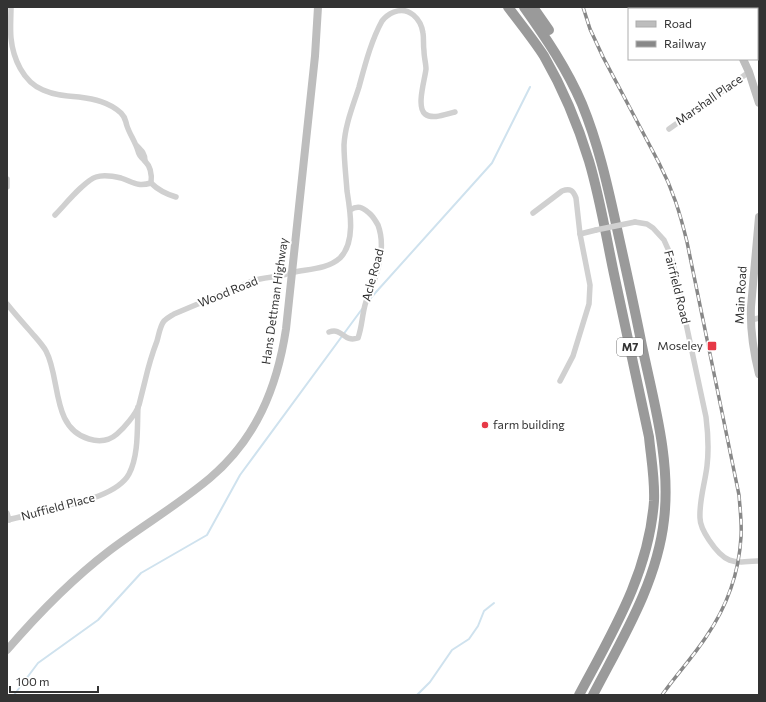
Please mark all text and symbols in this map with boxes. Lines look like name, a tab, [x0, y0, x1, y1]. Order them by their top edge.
legend	[628, 8, 758, 60]
text: Road	[664, 16, 692, 30]
text: Railway	[664, 36, 706, 50]
street label: Marshall Place	[672, 71, 745, 127]
street label: Hans Dettman Highway	[258, 237, 290, 365]
street label: Acle Road	[358, 247, 386, 302]
street label: Fairfield Road	[662, 249, 694, 325]
street label: Main Road	[731, 266, 749, 324]
street label: Wood Road	[196, 273, 260, 309]
road number: M7	[617, 338, 643, 356]
place label: Moseley	[657, 338, 703, 352]
marker: Moseley	[706, 340, 718, 352]
place label: farm building	[493, 417, 565, 431]
marker: farm building	[480, 420, 490, 430]
street label: Nuffield Place	[19, 489, 96, 523]
scale bar	[10, 668, 98, 694]
text: 100 m	[16, 674, 50, 688]

